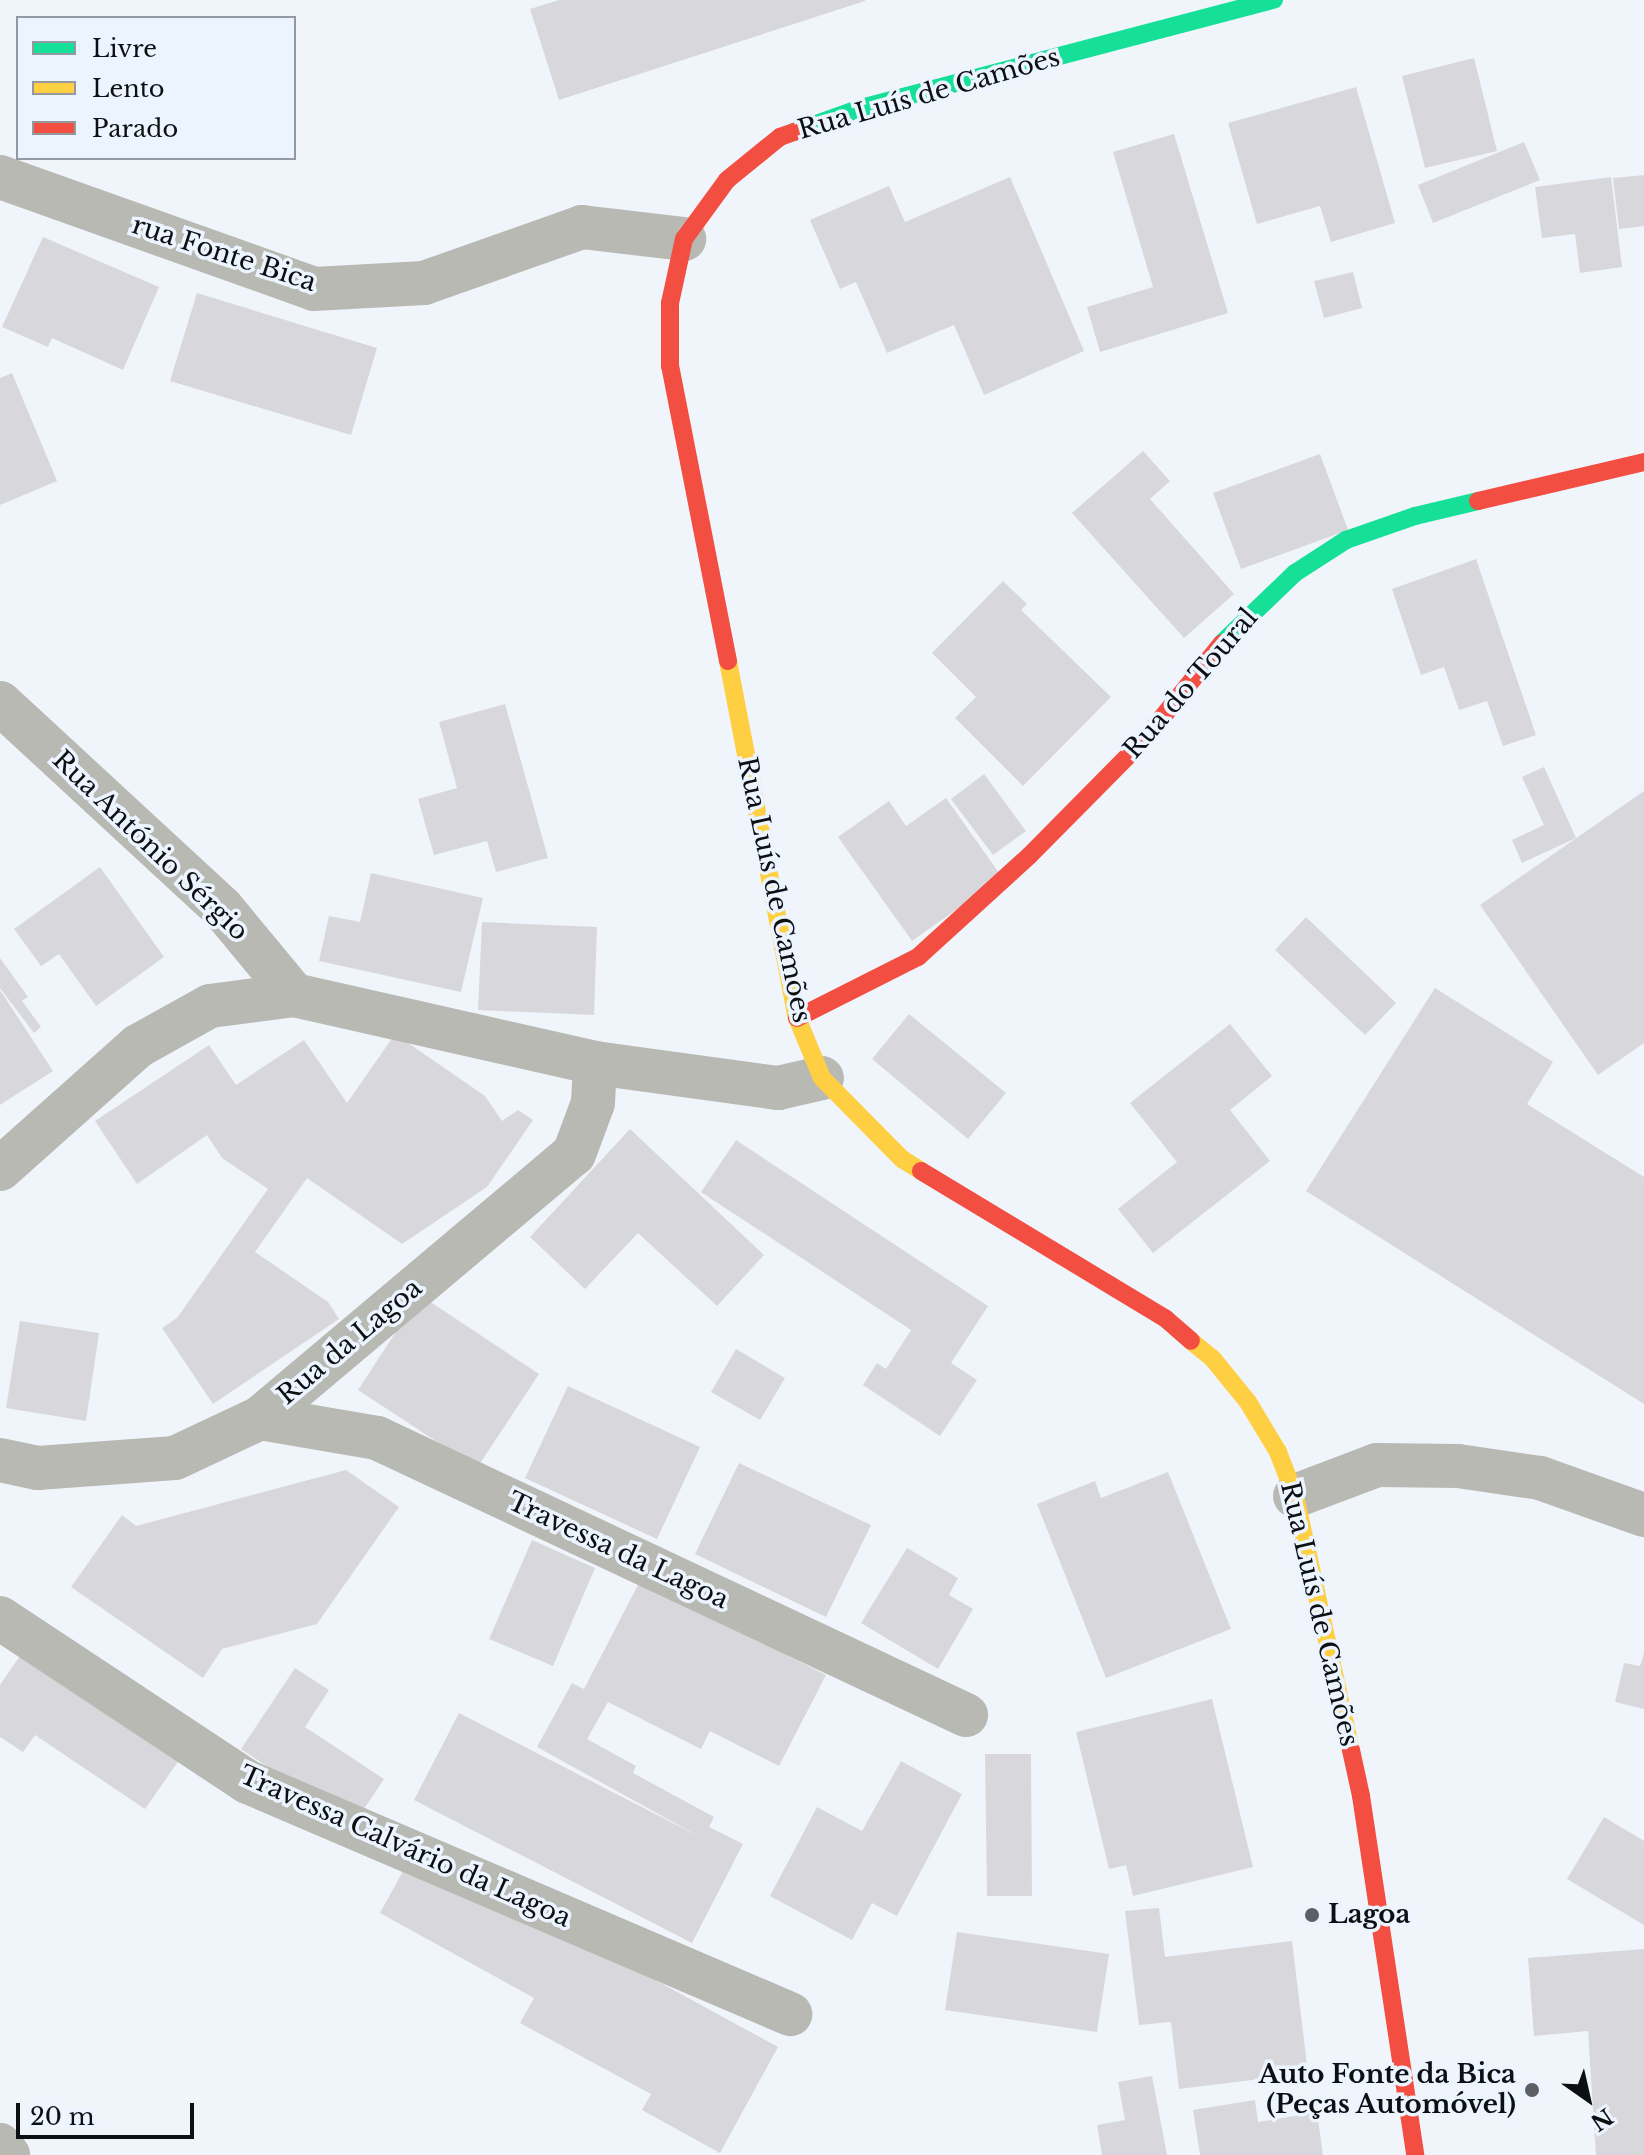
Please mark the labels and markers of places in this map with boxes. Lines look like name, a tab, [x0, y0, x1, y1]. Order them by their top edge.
place label: Lagoa	[1328, 1899, 1410, 1931]
marker: Lagoa	[1303, 1906, 1321, 1924]
place label: Auto Fonte da Bica (Peças Automóvel)	[1259, 2059, 1516, 2120]
marker: Auto Fonte da Bica (Peças Automóvel)	[1523, 2081, 1541, 2099]

